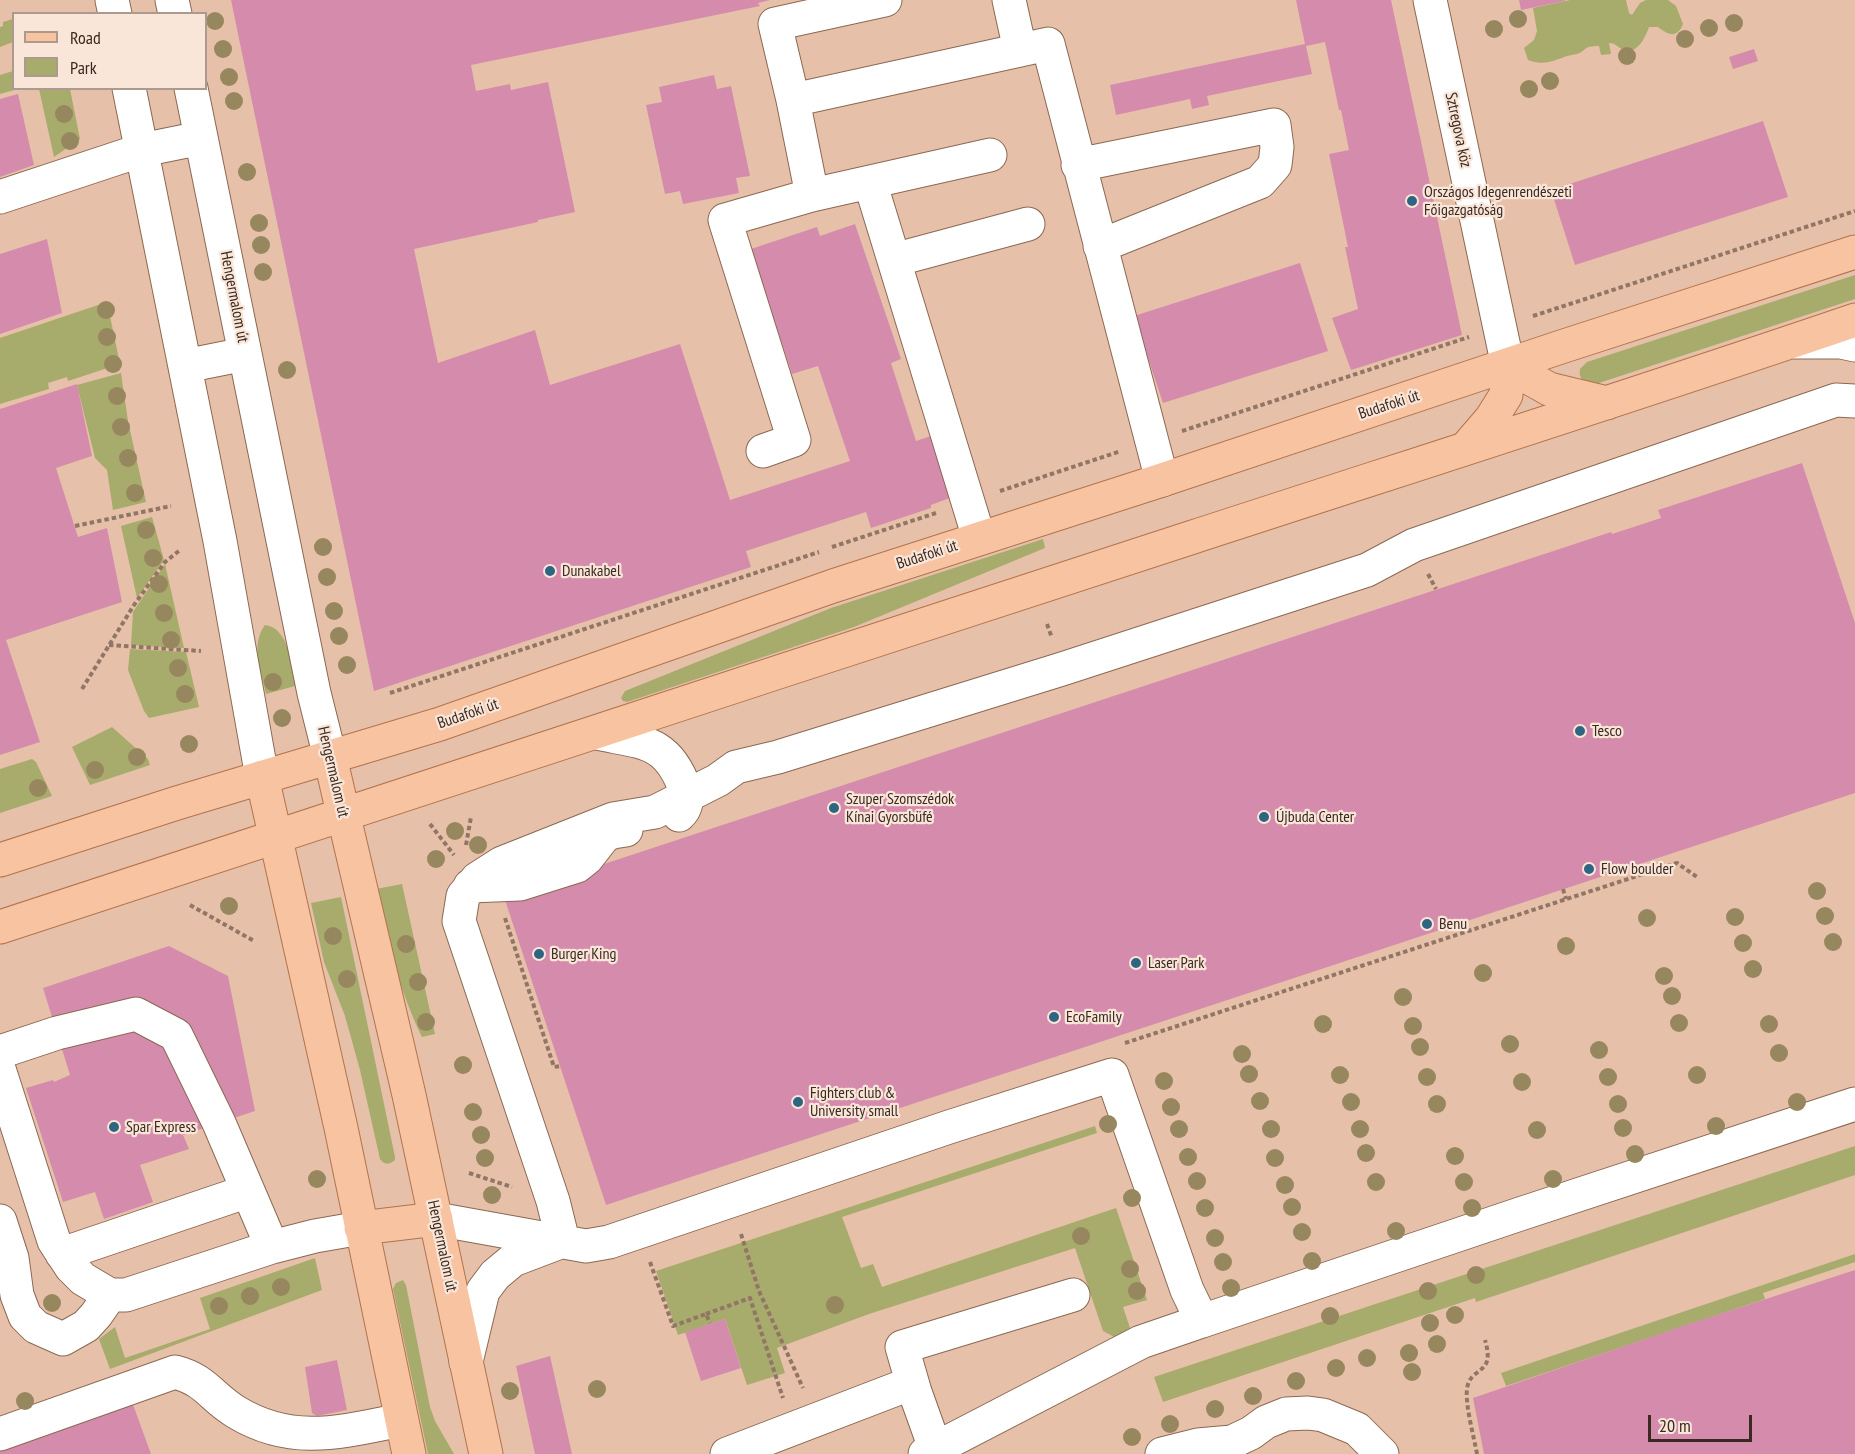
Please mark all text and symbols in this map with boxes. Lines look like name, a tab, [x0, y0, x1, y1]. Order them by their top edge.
legend	[12, 12, 207, 90]
text: Road	[70, 26, 101, 49]
text: Park	[70, 56, 97, 79]
street label: Sztregova köz	[1441, 91, 1475, 169]
place label: Országos Idegenrendészeti Főigazgatóság	[1424, 182, 1572, 220]
marker: Országos Idegenrendészeti Főigazgatóság	[1405, 194, 1419, 208]
street label: Hengermalom út	[216, 250, 252, 344]
street label: Budafoki út	[1356, 386, 1422, 424]
street label: Budafoki út	[894, 536, 960, 574]
place label: Dunakabel	[562, 561, 621, 581]
marker: Dunakabel	[543, 564, 557, 578]
street label: Budafoki út	[435, 695, 501, 733]
place label: Tesco	[1592, 721, 1622, 741]
marker: Tesco	[1573, 724, 1587, 738]
street label: Hengermalom út	[313, 725, 353, 819]
place label: Szuper Szomszédok Kínai Gyorsbüfé	[846, 789, 954, 827]
marker: Szuper Szomszédok Kínai Gyorsbüfé	[827, 801, 841, 815]
place label: Újbuda Center	[1276, 807, 1354, 827]
marker: Újbuda Center	[1257, 810, 1271, 824]
place label: Flow boulder	[1601, 859, 1673, 879]
marker: Flow boulder	[1582, 862, 1596, 876]
place label: Benu	[1439, 914, 1467, 934]
marker: Benu	[1420, 917, 1434, 931]
place label: Burger King	[551, 944, 616, 964]
marker: Burger King	[532, 947, 546, 961]
place label: Laser Park	[1148, 953, 1204, 973]
marker: Laser Park	[1129, 956, 1143, 970]
place label: EcoFamily	[1066, 1007, 1122, 1027]
marker: EcoFamily	[1047, 1010, 1061, 1024]
place label: Fighters club & University small	[810, 1083, 898, 1121]
marker: Fighters club & University small	[791, 1095, 805, 1109]
place label: Spar Express	[126, 1117, 196, 1137]
marker: Spar Express	[107, 1120, 121, 1134]
street label: Hengermalom út	[423, 1199, 461, 1293]
scale bar	[1651, 1403, 1754, 1441]
text: 20 m	[1659, 1414, 1691, 1437]

